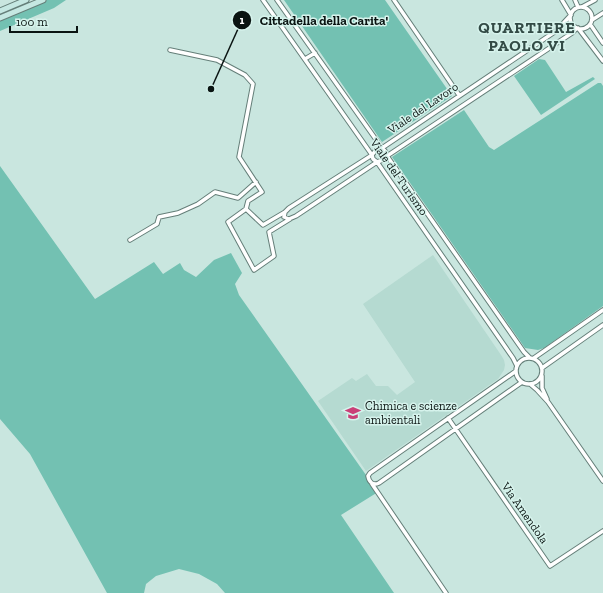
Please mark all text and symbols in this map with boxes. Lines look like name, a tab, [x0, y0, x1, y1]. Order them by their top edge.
callout: Cittadella della Carita'	[232, 7, 396, 32]
scale bar	[10, 8, 77, 34]
text: 1	[240, 13, 245, 27]
text: Cittadella della Carita'	[260, 13, 388, 28]
text: 100 m	[16, 15, 48, 29]
district label: QUARTIERE PAOLO VI	[478, 18, 576, 55]
street label: Viale del Lavoro	[384, 79, 461, 137]
street label: Viale del Turismo	[367, 135, 431, 218]
place label: Chimica e scienze ambientali	[365, 399, 457, 427]
school or university icon: Chimica e scienze ambientali	[344, 404, 362, 422]
street label: Via Amendola	[498, 479, 551, 546]

